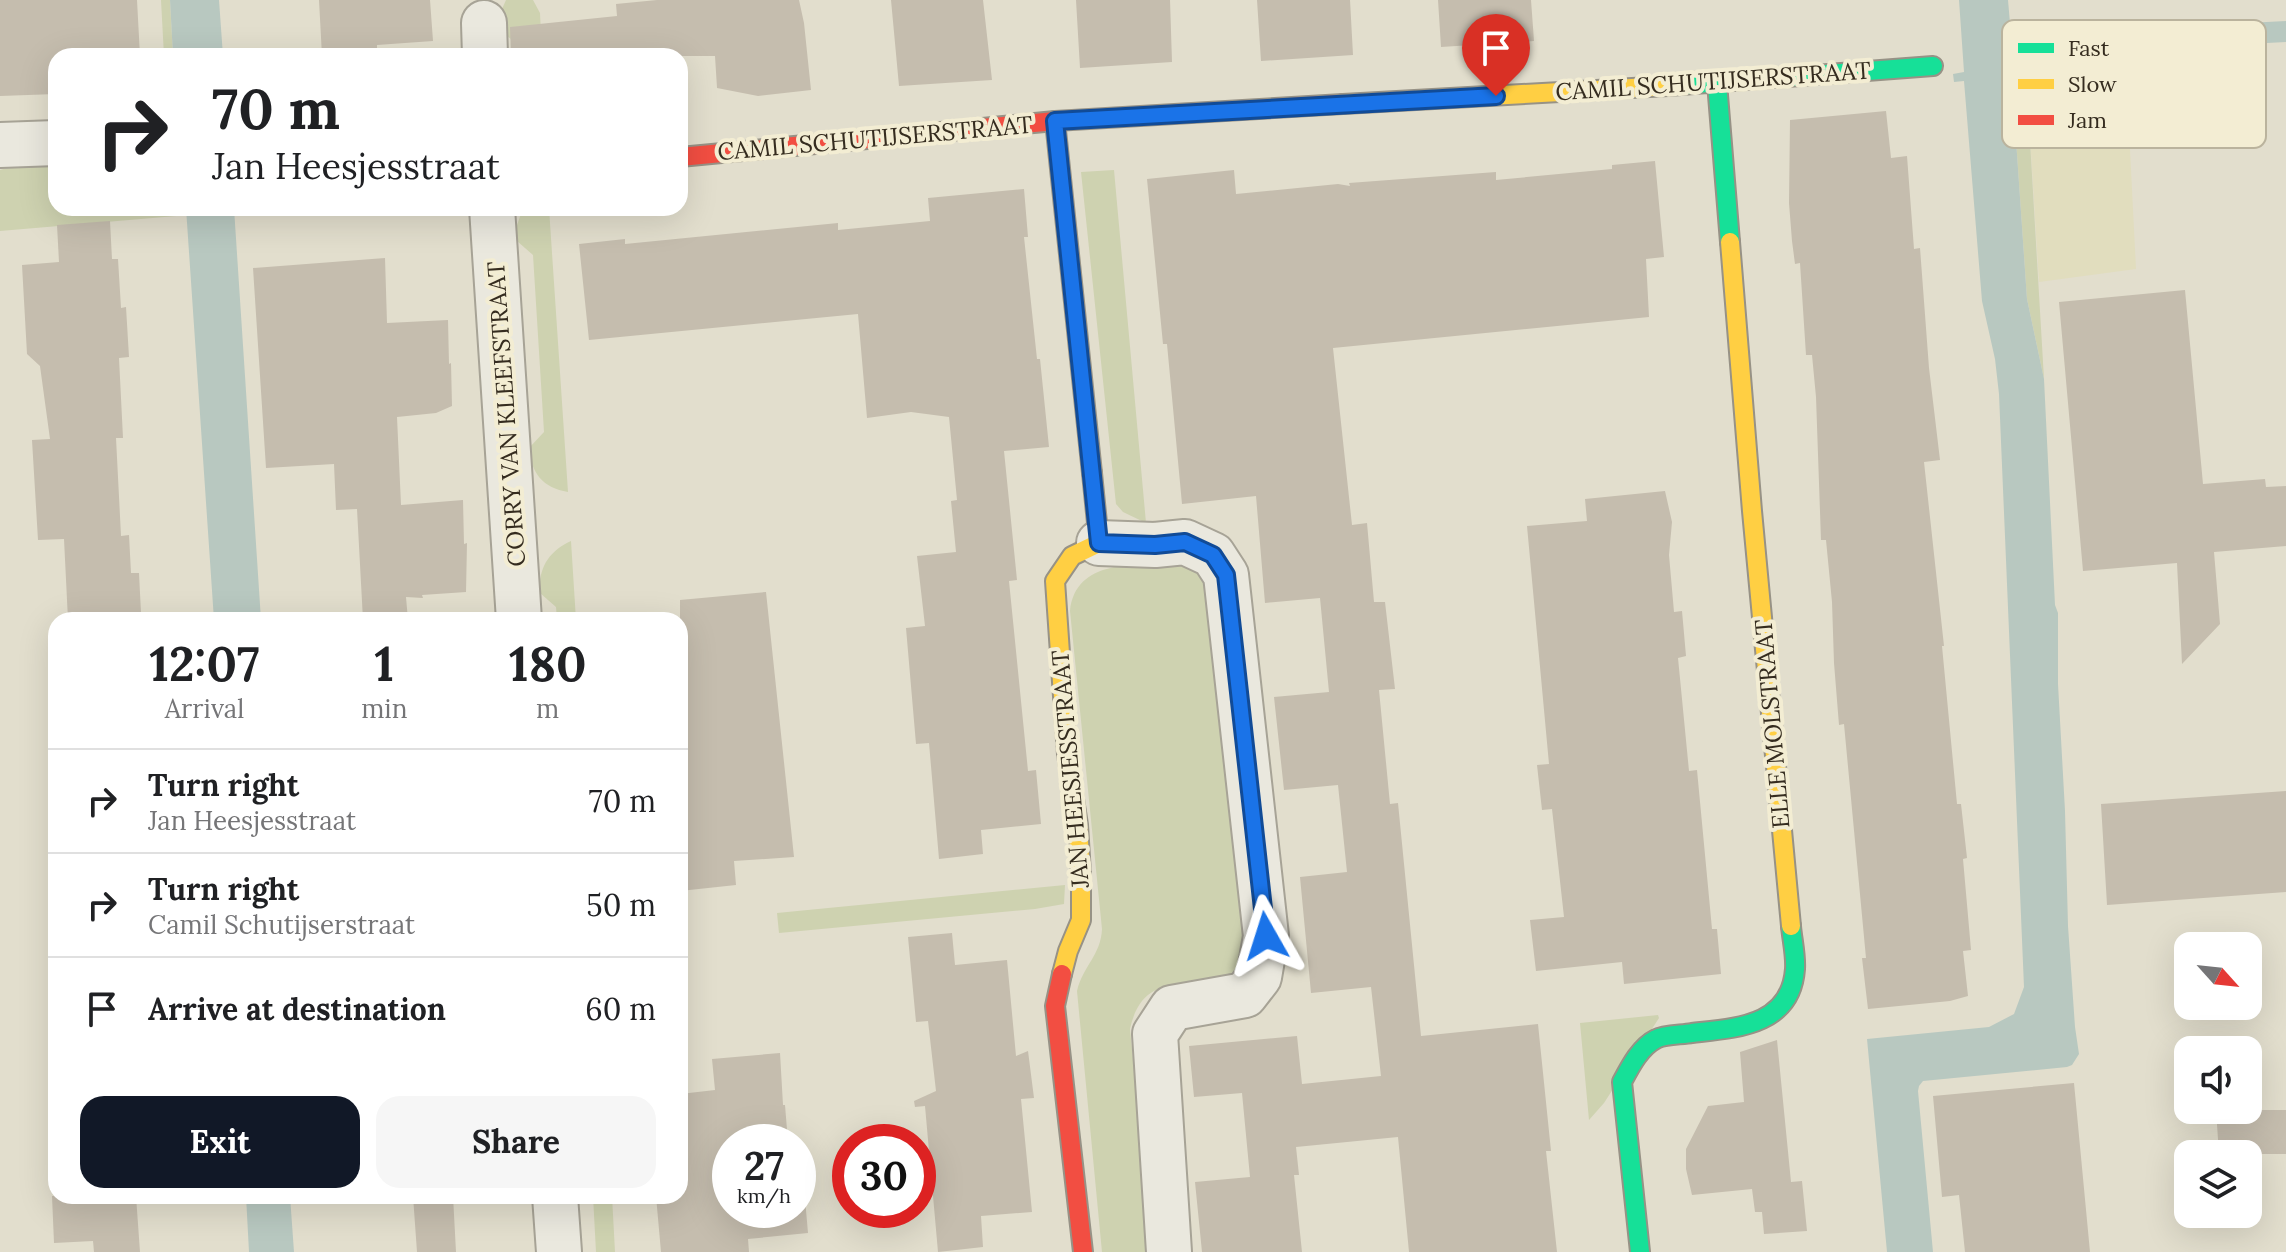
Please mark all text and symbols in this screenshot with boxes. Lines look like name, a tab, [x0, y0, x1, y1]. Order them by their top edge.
pin	[1462, 14.0, 1530, 96]
legend	[2002, 20, 2266, 148]
icon: arrive	[1474, 26, 1518, 70]
text: Fast	[2068, 34, 2110, 62]
street label: CAMIL SCHUTIJSERSTRAAT	[1554, 55, 1872, 107]
text: Slow	[2068, 70, 2117, 98]
text: 70 m	[212, 73, 340, 144]
icon: right	[80, 80, 184, 184]
text: Jam	[2067, 106, 2107, 134]
street label: CAMIL SCHUTIJSERSTRAAT	[716, 109, 1034, 167]
text: Jan Heesjesstraat	[212, 143, 500, 189]
street label: CORRY VAN KLEEFSTRAAT	[480, 260, 532, 568]
street label: ELLE MOLSTRAAT	[1747, 618, 1797, 830]
text: 12:07	[150, 633, 260, 694]
text: 1	[375, 633, 394, 694]
text: 180	[509, 633, 586, 694]
street label: JAN HEESJESSTRAAT	[1044, 649, 1096, 890]
text: Arrival	[165, 692, 244, 725]
text: min	[361, 692, 407, 725]
text: m	[536, 692, 559, 725]
text: Turn right	[148, 766, 299, 804]
icon: right	[80, 779, 124, 823]
text: 70 m	[589, 782, 656, 820]
text: Jan Heesjesstraat	[148, 804, 356, 837]
text: Turn right	[148, 870, 299, 908]
icon: right	[80, 883, 124, 927]
text: 50 m	[586, 886, 656, 924]
position arrow	[1224, 894, 1308, 978]
text: Camil Schutijserstraat	[148, 908, 415, 941]
north arrow	[2174, 932, 2262, 1020]
map controls	[2174, 932, 2262, 1228]
icon: arrive	[80, 987, 124, 1031]
text: Arrive at destination	[148, 990, 446, 1028]
text: 60 m	[585, 990, 656, 1028]
button: sound	[2174, 1036, 2262, 1124]
button: Exit	[80, 1096, 360, 1188]
button: Share	[376, 1096, 656, 1188]
speed limit sign: 30	[832, 1124, 936, 1228]
text: 27	[744, 1140, 784, 1191]
button: layers	[2174, 1140, 2262, 1228]
text: km/h	[737, 1183, 791, 1208]

